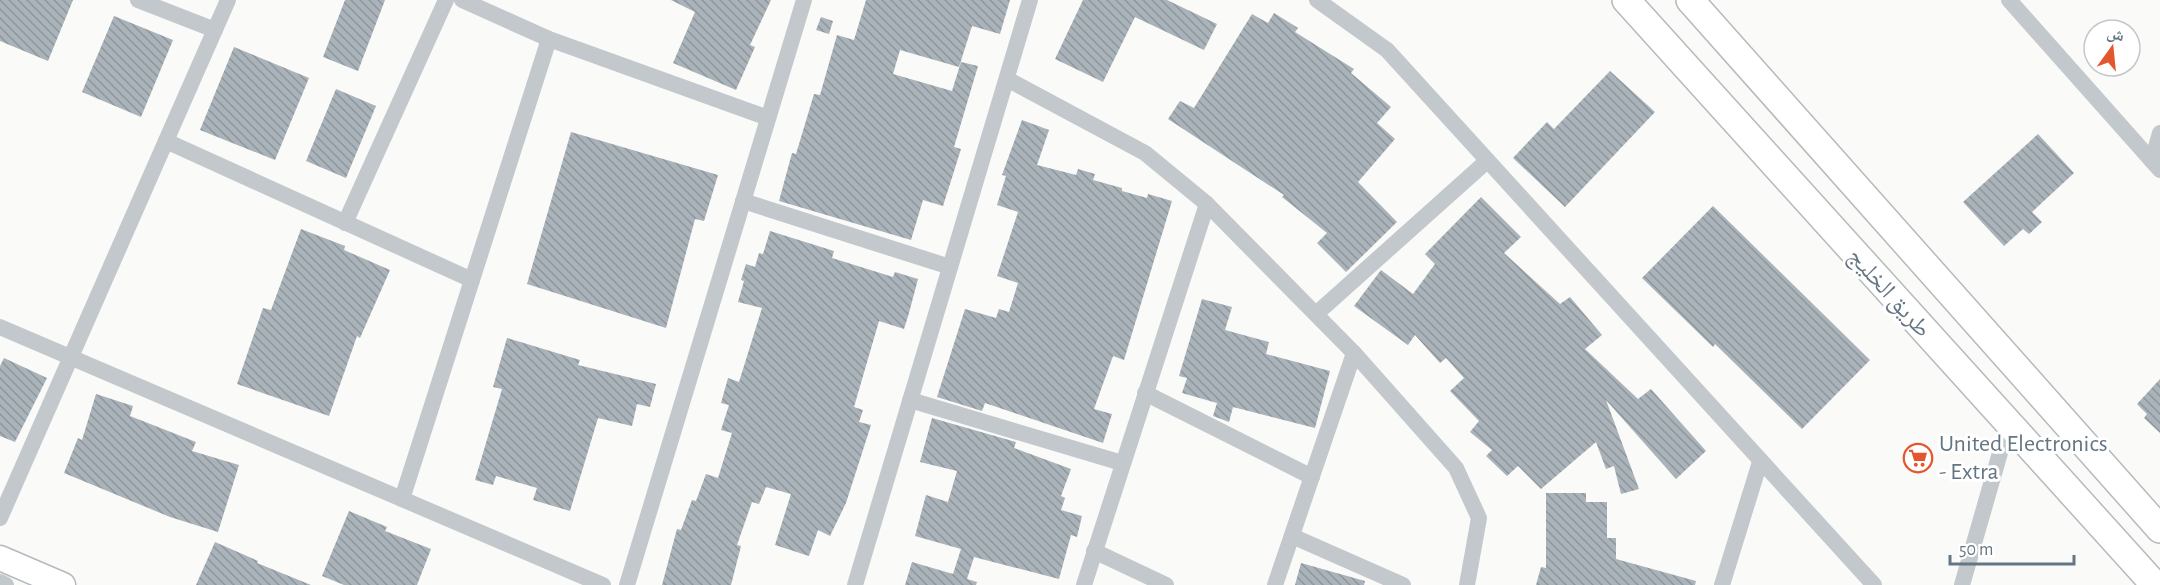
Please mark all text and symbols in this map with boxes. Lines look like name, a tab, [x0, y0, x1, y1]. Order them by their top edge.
north arrow	[2082, 18, 2142, 78]
text: ش	[2105, 25, 2126, 45]
street label: طريق الخليج	[1842, 244, 1935, 343]
place label: United Electronics - Extra	[1939, 432, 2108, 484]
supermarket icon: United Electronics - Extra	[1902, 442, 1934, 474]
scale bar	[1950, 528, 2074, 566]
text: 50 m	[1959, 541, 1993, 559]

